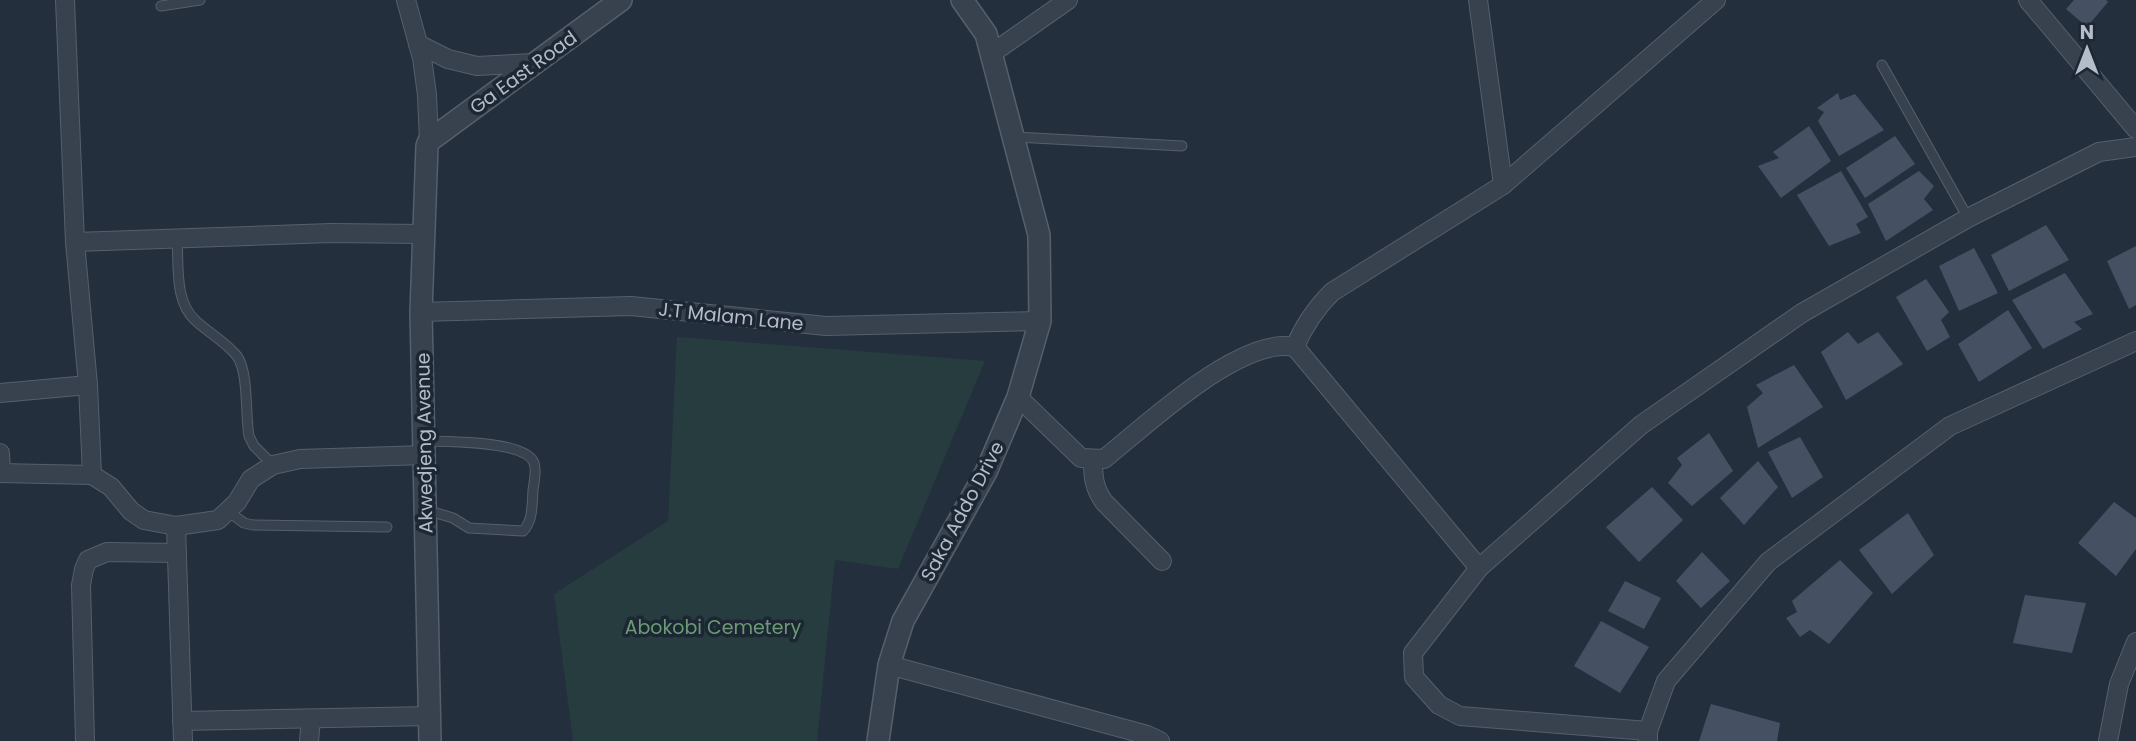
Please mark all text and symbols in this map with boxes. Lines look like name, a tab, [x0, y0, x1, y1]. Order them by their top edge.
north arrow	[2052, 14, 2122, 84]
text: N	[2080, 19, 2094, 46]
street label: Ga East Road	[464, 24, 582, 121]
street label: J.T Malam Lane	[657, 295, 805, 338]
street label: Akwedjeng Avenue	[409, 352, 440, 534]
street label: Saka Addo Drive	[914, 436, 1011, 586]
park label: Abokobi Cemetery	[625, 614, 802, 641]

